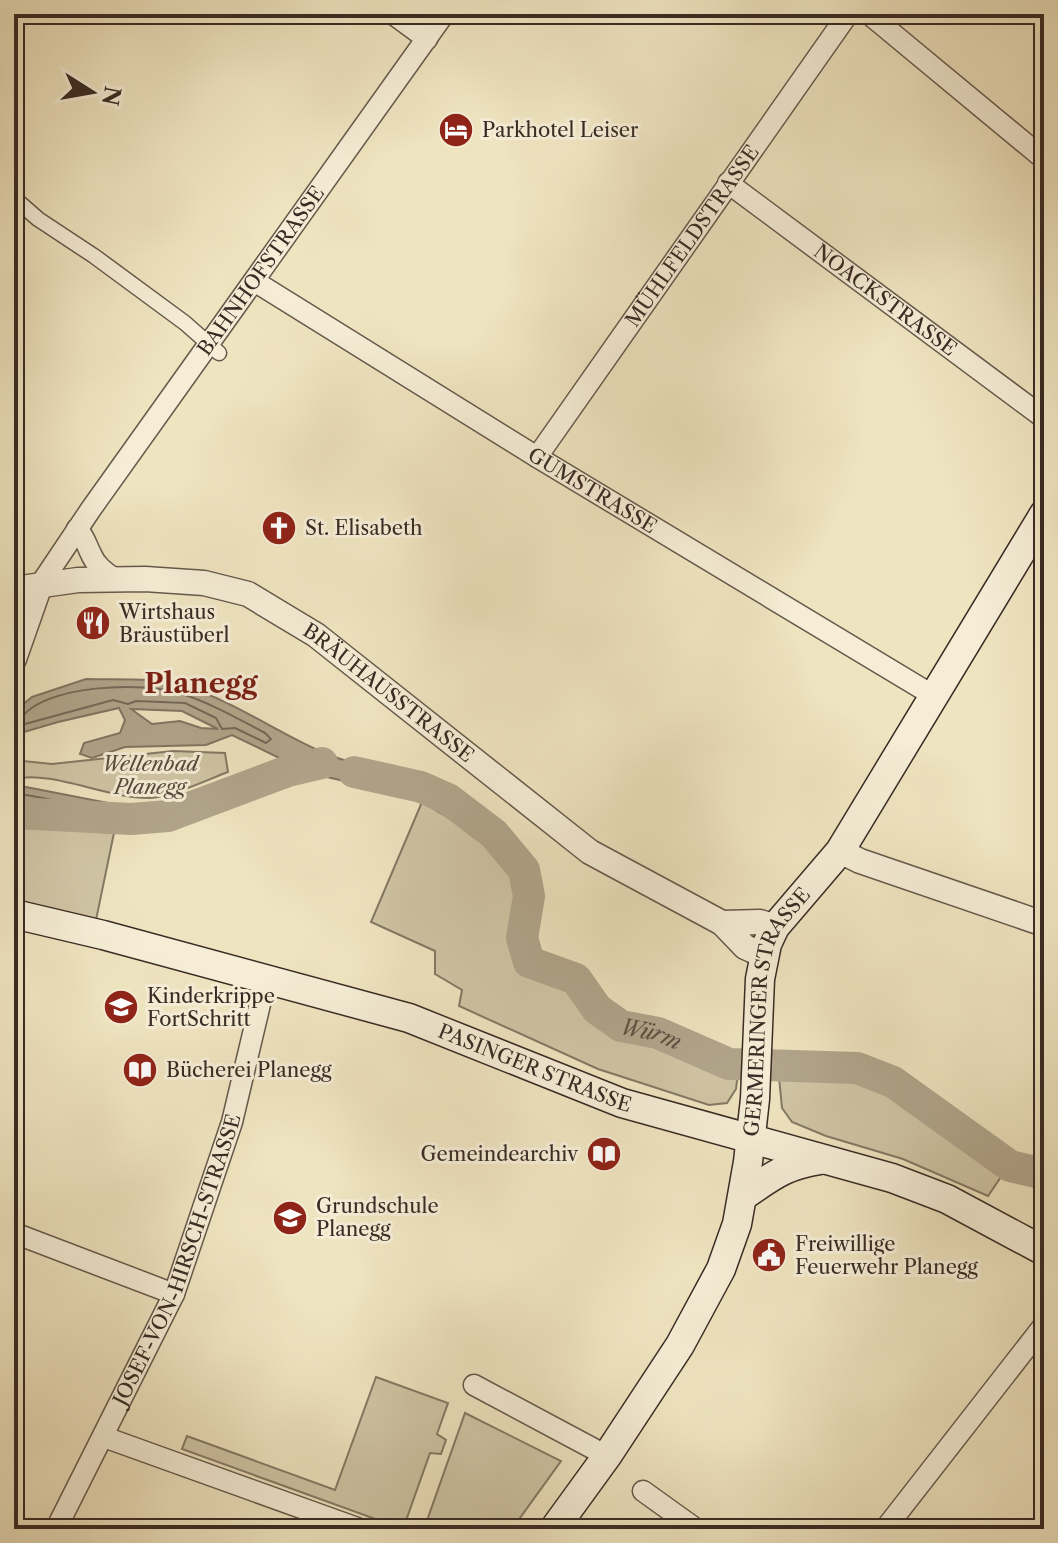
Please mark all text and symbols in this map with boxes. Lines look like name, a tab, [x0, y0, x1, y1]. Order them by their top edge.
north arrow	[52, 52, 132, 132]
text: N	[96, 84, 126, 108]
hotel icon: Parkhotel Leiser	[437, 111, 475, 149]
place label: Parkhotel Leiser	[482, 118, 639, 142]
street label: MÜHLFELDSTRASSE	[620, 141, 764, 331]
street label: BAHNHOFSTRASSE	[192, 181, 329, 360]
street label: NOACKSTRASSE	[809, 239, 961, 361]
street label: GUMSTRASSE	[524, 442, 661, 538]
church icon: St. Elisabeth	[260, 509, 298, 547]
place label: St. Elisabeth	[305, 516, 423, 540]
place label: Wirtshaus Bräustüberl	[118, 600, 229, 647]
restaurant icon: Wirtshaus Bräustüberl	[74, 604, 112, 642]
street label: BRÄUHAUSSTRASSE	[299, 618, 478, 767]
district label: Planegg	[144, 666, 259, 700]
park label: Wellenbad Planegg	[102, 752, 200, 799]
street label: GERMERINGER STRASSE	[739, 883, 815, 1138]
place label: Kinderkrippe FortSchritt	[147, 984, 275, 1031]
school or university icon: Kinderkrippe FortSchritt	[102, 988, 140, 1026]
water label: Würm	[618, 1013, 686, 1055]
street label: PASINGER STRASSE	[435, 1019, 634, 1117]
library icon: Bücherei Planegg	[121, 1051, 159, 1089]
place label: Bücherei Planegg	[166, 1058, 332, 1082]
street label: JOSEF-VON-HIRSCH-STRASSE	[107, 1112, 245, 1412]
library icon: Gemeindearchiv	[585, 1135, 623, 1173]
place label: Gemeindearchiv	[420, 1142, 579, 1166]
place label: Grundschule Planegg	[316, 1194, 439, 1241]
school or university icon: Grundschule Planegg	[271, 1199, 309, 1237]
place label: Freiwillige Feuerwehr Planegg	[795, 1232, 978, 1279]
public building icon: Freiwillige Feuerwehr Planegg	[750, 1236, 788, 1274]

